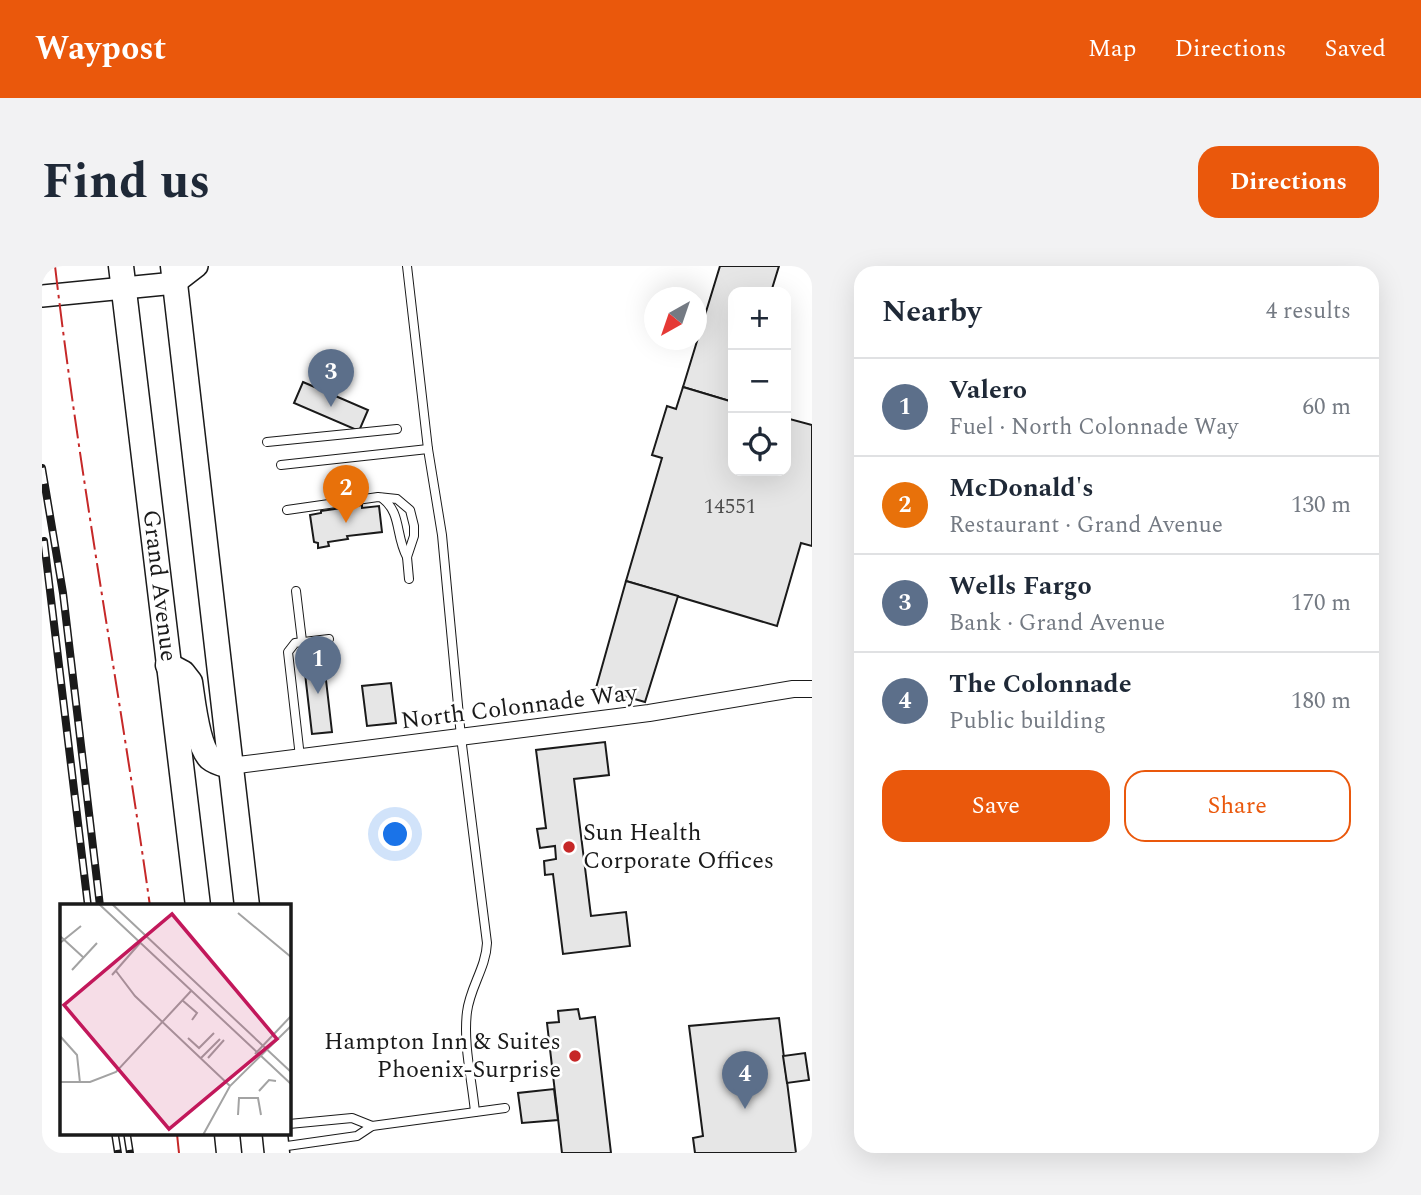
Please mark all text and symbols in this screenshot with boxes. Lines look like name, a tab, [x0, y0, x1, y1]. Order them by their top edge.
text: Waypost	[35, 24, 166, 74]
text: Map	[1088, 31, 1136, 67]
text: Directions	[1174, 31, 1286, 67]
text: Saved	[1324, 31, 1386, 67]
text: Find us	[42, 145, 210, 220]
button: Directions	[1198, 146, 1379, 218]
north arrow	[644, 287, 707, 350]
map controls	[728, 287, 791, 476]
button: +	[728, 287, 791, 350]
text: Nearby	[882, 289, 981, 335]
text: 4 results	[1266, 294, 1351, 329]
pin: 3	[308, 349, 354, 407]
button: −	[728, 350, 791, 413]
text: Valero	[949, 370, 1027, 410]
text: 1	[899, 390, 911, 425]
text: 60 m	[1302, 390, 1351, 425]
text: Fuel · North Colonnade Way	[949, 410, 1238, 445]
button: locate	[728, 413, 791, 476]
pin: 2	[323, 465, 369, 523]
text: McDonald's	[949, 468, 1094, 508]
text: 2	[899, 488, 911, 523]
text: 130 m	[1291, 488, 1351, 523]
house number: 14551	[704, 491, 756, 523]
street label: Grand Avenue	[132, 508, 186, 664]
text: Restaurant · Grand Avenue	[949, 508, 1223, 543]
text: Wells Fargo	[949, 566, 1092, 606]
text: 3	[899, 586, 911, 621]
text: 170 m	[1291, 586, 1351, 621]
text: Bank · Grand Avenue	[949, 606, 1165, 641]
pin: 1	[295, 636, 341, 694]
text: The Colonnade	[949, 664, 1132, 704]
street label: North Colonnade Way	[399, 674, 640, 739]
text: 4	[899, 684, 911, 719]
text: 180 m	[1291, 684, 1351, 719]
text: Public building	[949, 704, 1106, 739]
button: Save	[882, 770, 1110, 842]
button: Share	[1124, 770, 1351, 842]
place label: Sun Health Corporate Offices	[583, 815, 774, 879]
your location	[378, 817, 412, 851]
marker: Sun Health Corporate Offices	[561, 839, 577, 855]
inset map	[60, 904, 290, 1136]
place label: Hampton Inn & Suites Phoenix-Surprise	[324, 1024, 561, 1088]
marker: Hampton Inn & Suites Phoenix-Surprise	[567, 1048, 583, 1064]
pin: 4	[722, 1051, 768, 1109]

